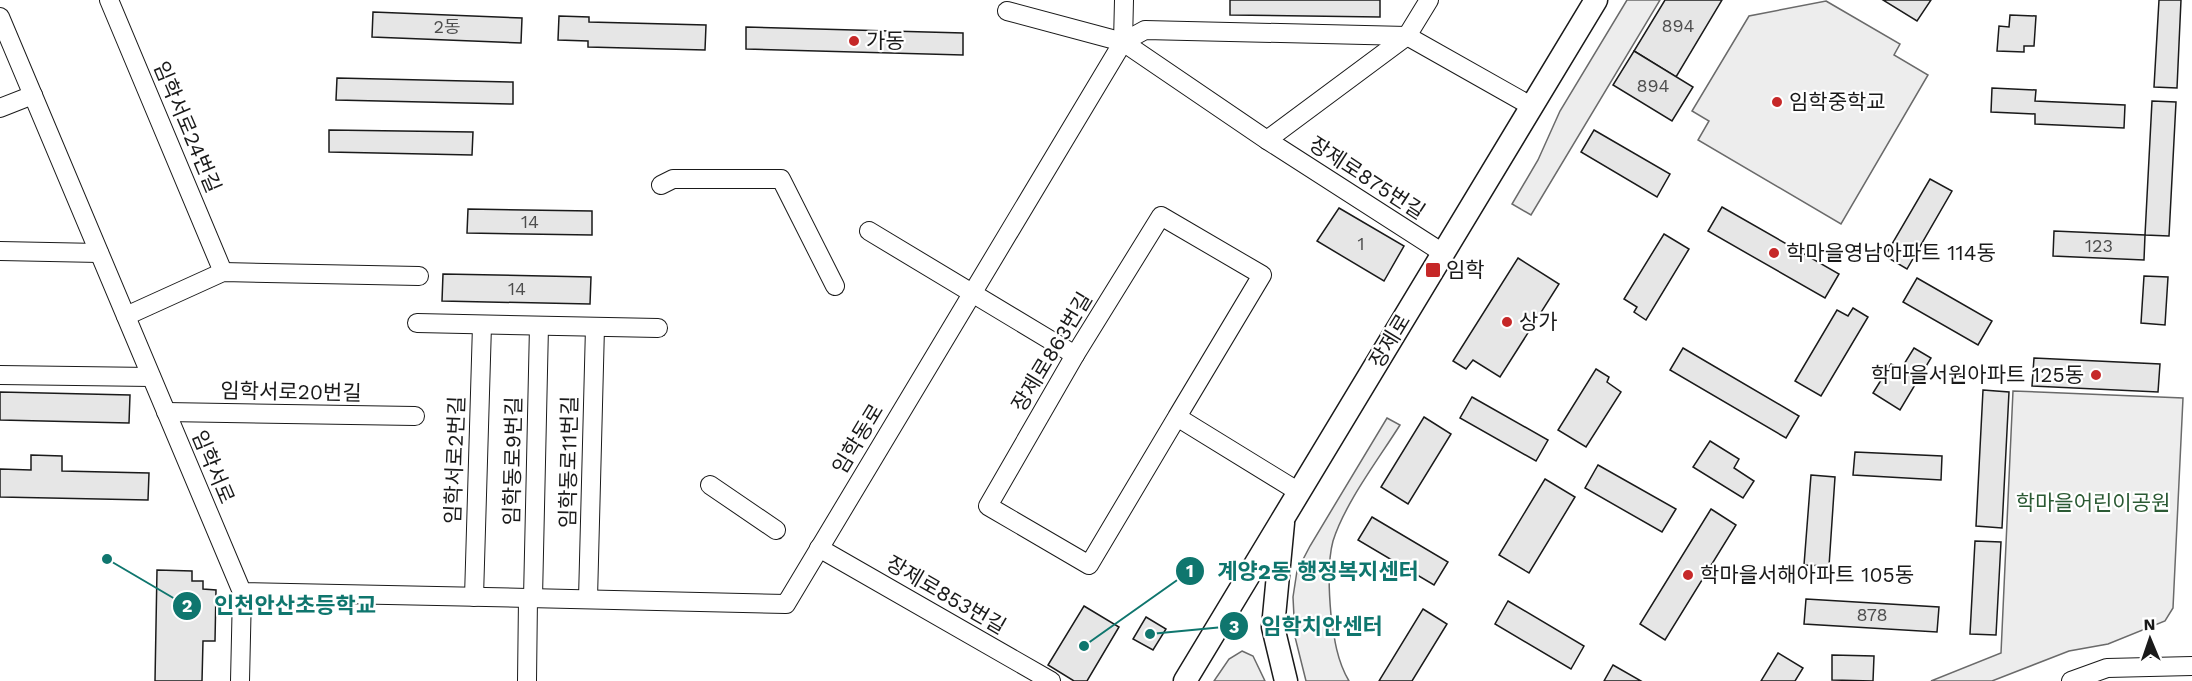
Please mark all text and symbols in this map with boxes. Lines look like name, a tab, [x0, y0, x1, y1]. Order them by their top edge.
house number: 894	[1661, 15, 1695, 36]
house number: 2동	[433, 16, 461, 37]
place label: 가동	[866, 28, 905, 53]
marker: 가동	[847, 34, 861, 48]
street label: 임학서로24번길	[149, 57, 226, 196]
house number: 894	[1636, 75, 1670, 96]
place label: 임학중학교	[1789, 89, 1886, 114]
marker: 임학중학교	[1770, 95, 1784, 109]
street label: 장제로875번길	[1305, 131, 1430, 224]
house number: 14	[521, 211, 539, 232]
house number: 1	[1357, 233, 1365, 254]
house number: 123	[2085, 235, 2113, 256]
place label: 학마을영남아파트 114동	[1786, 240, 1996, 265]
marker: 학마을영남아파트 114동	[1767, 246, 1781, 260]
place label: 임학	[1446, 257, 1485, 282]
marker: 임학	[1424, 261, 1442, 279]
house number: 14	[508, 278, 526, 299]
street label: 장제로863번길	[1006, 288, 1097, 416]
street label: 장제로	[1364, 309, 1415, 372]
place label: 상가	[1519, 309, 1558, 334]
marker: 상가	[1500, 315, 1514, 329]
place label: 학마을서원아파트 125동	[1871, 362, 2084, 387]
marker: 학마을서원아파트 125동	[2089, 368, 2103, 382]
street label: 임학서로20번길	[220, 378, 362, 405]
street label: 임학서로2번길	[440, 395, 469, 524]
street label: 임학동로9번길	[499, 396, 526, 526]
street label: 임학동로11번길	[555, 396, 582, 528]
street label: 임학동로	[827, 399, 888, 478]
street label: 임학서로	[187, 426, 240, 507]
park label: 학마을어린이공원	[2016, 490, 2170, 515]
street label: 장제로853번길	[882, 550, 1011, 639]
callout: 계양2동 행정복지센터	[1175, 551, 1431, 591]
text: 계양2동 행정복지센터	[1217, 559, 1419, 584]
text: 1	[1186, 560, 1194, 581]
place label: 학마을서해아파트 105동	[1700, 562, 1914, 587]
marker: 학마을서해아파트 105동	[1681, 568, 1695, 582]
callout: 인천안산초등학교	[172, 586, 388, 626]
text: 인천안산초등학교	[214, 593, 376, 618]
text: 2	[182, 595, 192, 616]
house number: 878	[1856, 604, 1888, 625]
callout: 임학치안센터	[1219, 606, 1395, 646]
north arrow	[2120, 609, 2180, 669]
text: 임학치안센터	[1261, 614, 1383, 639]
text: N	[2143, 615, 2156, 634]
text: 3	[1229, 616, 1239, 637]

